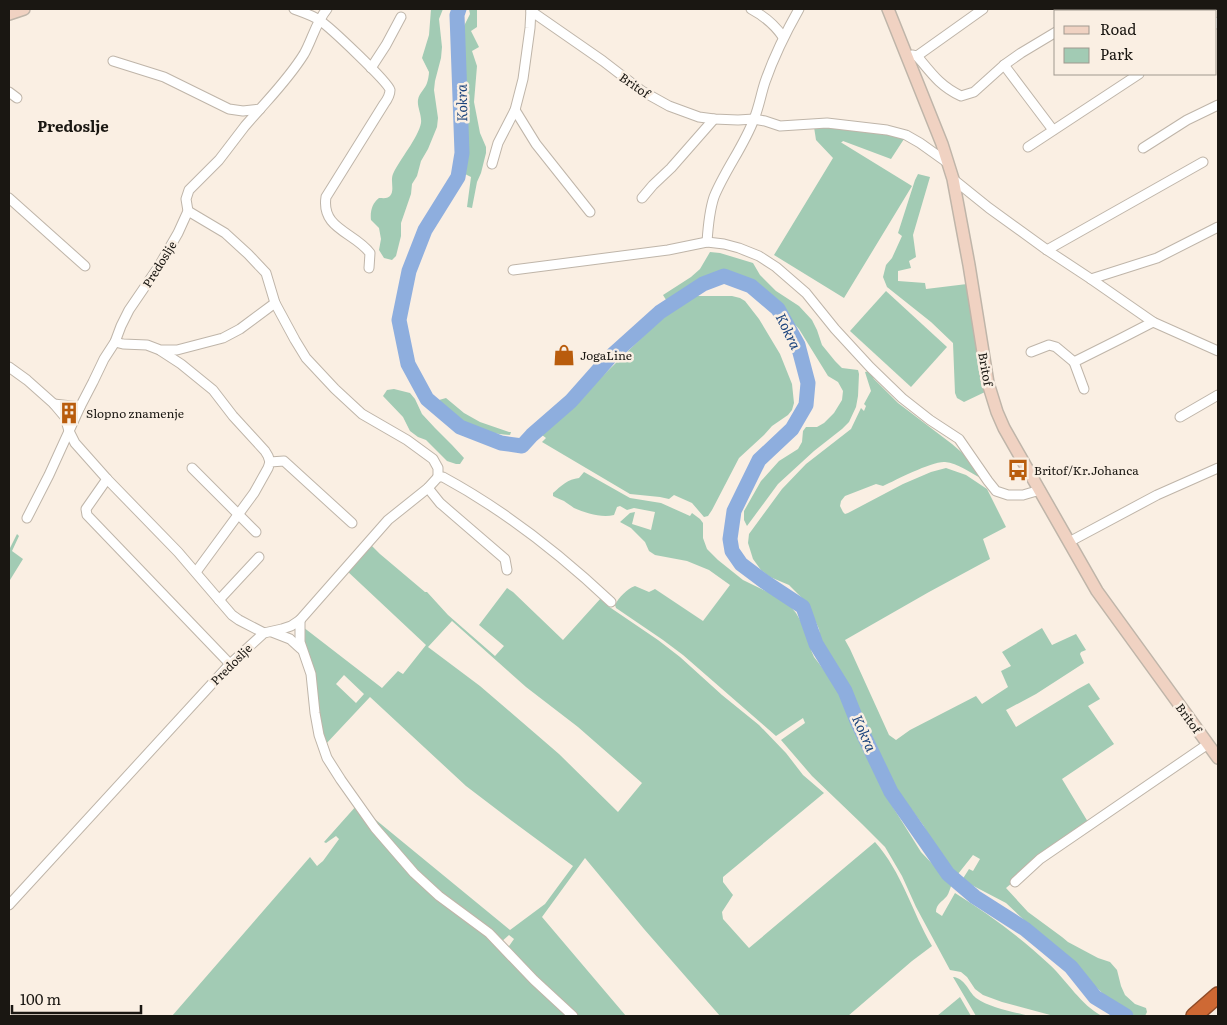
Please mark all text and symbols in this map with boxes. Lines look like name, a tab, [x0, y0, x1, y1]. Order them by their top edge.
legend	[1054, 10, 1217, 75]
text: Road	[1100, 17, 1136, 40]
text: Park	[1100, 42, 1134, 65]
street label: Britof	[616, 68, 655, 103]
water label: Kokra	[451, 84, 471, 122]
district label: Predoslje	[37, 114, 109, 137]
street label: Predoslje	[138, 237, 180, 291]
water label: Kokra	[772, 310, 806, 352]
shop icon: JogaLine	[551, 342, 577, 368]
place label: JogaLine	[580, 346, 632, 364]
street label: Britof	[974, 351, 998, 388]
building icon: Slopno znamenje	[56, 400, 82, 426]
place label: Slopno znamenje	[86, 404, 184, 422]
bus stop icon: Britof/Kr.Johanca	[1005, 457, 1031, 483]
place label: Britof/Kr.Johanca	[1034, 461, 1139, 479]
street label: Predoslje	[206, 639, 256, 689]
street label: Britof	[1172, 699, 1207, 738]
water label: Kokra	[848, 712, 882, 754]
scale bar	[12, 982, 141, 1014]
text: 100 m	[20, 987, 61, 1010]

